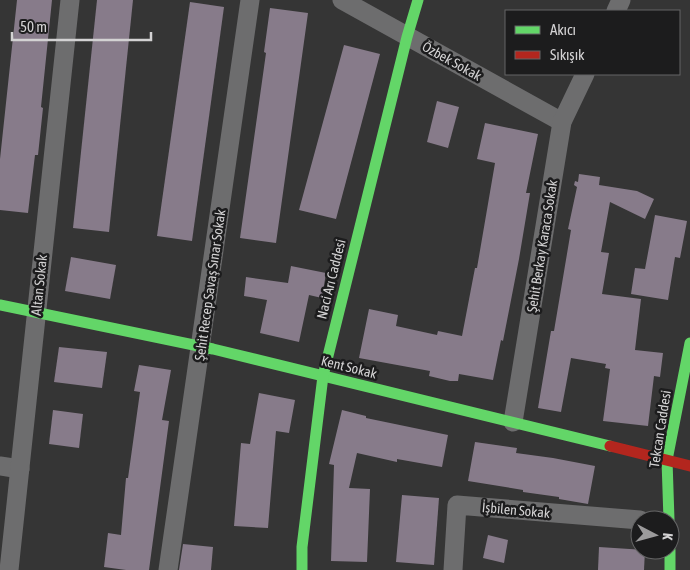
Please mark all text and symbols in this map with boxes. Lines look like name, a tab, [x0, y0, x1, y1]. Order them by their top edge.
scale bar	[12, 10, 151, 42]
legend	[505, 10, 680, 75]
text: 50 m	[20, 18, 47, 35]
text: Akıcı	[550, 21, 576, 38]
street label: Özbek Sokak	[419, 38, 485, 84]
text: Sıkışık	[550, 46, 585, 63]
street label: Şehit Berkay Karaca Sokak	[524, 179, 560, 313]
street label: Şehit Recep Savaş Sınar Sokak	[191, 208, 229, 362]
street label: Naci Arı Caddesi	[313, 237, 349, 321]
street label: Altan Sokak	[28, 254, 50, 316]
street label: Kent Sokak	[319, 352, 379, 382]
street label: Tekcan Caddesi	[646, 389, 674, 469]
street label: İşbilen Sokak	[481, 499, 551, 521]
north arrow	[630, 510, 680, 560]
text: K	[660, 532, 676, 541]

